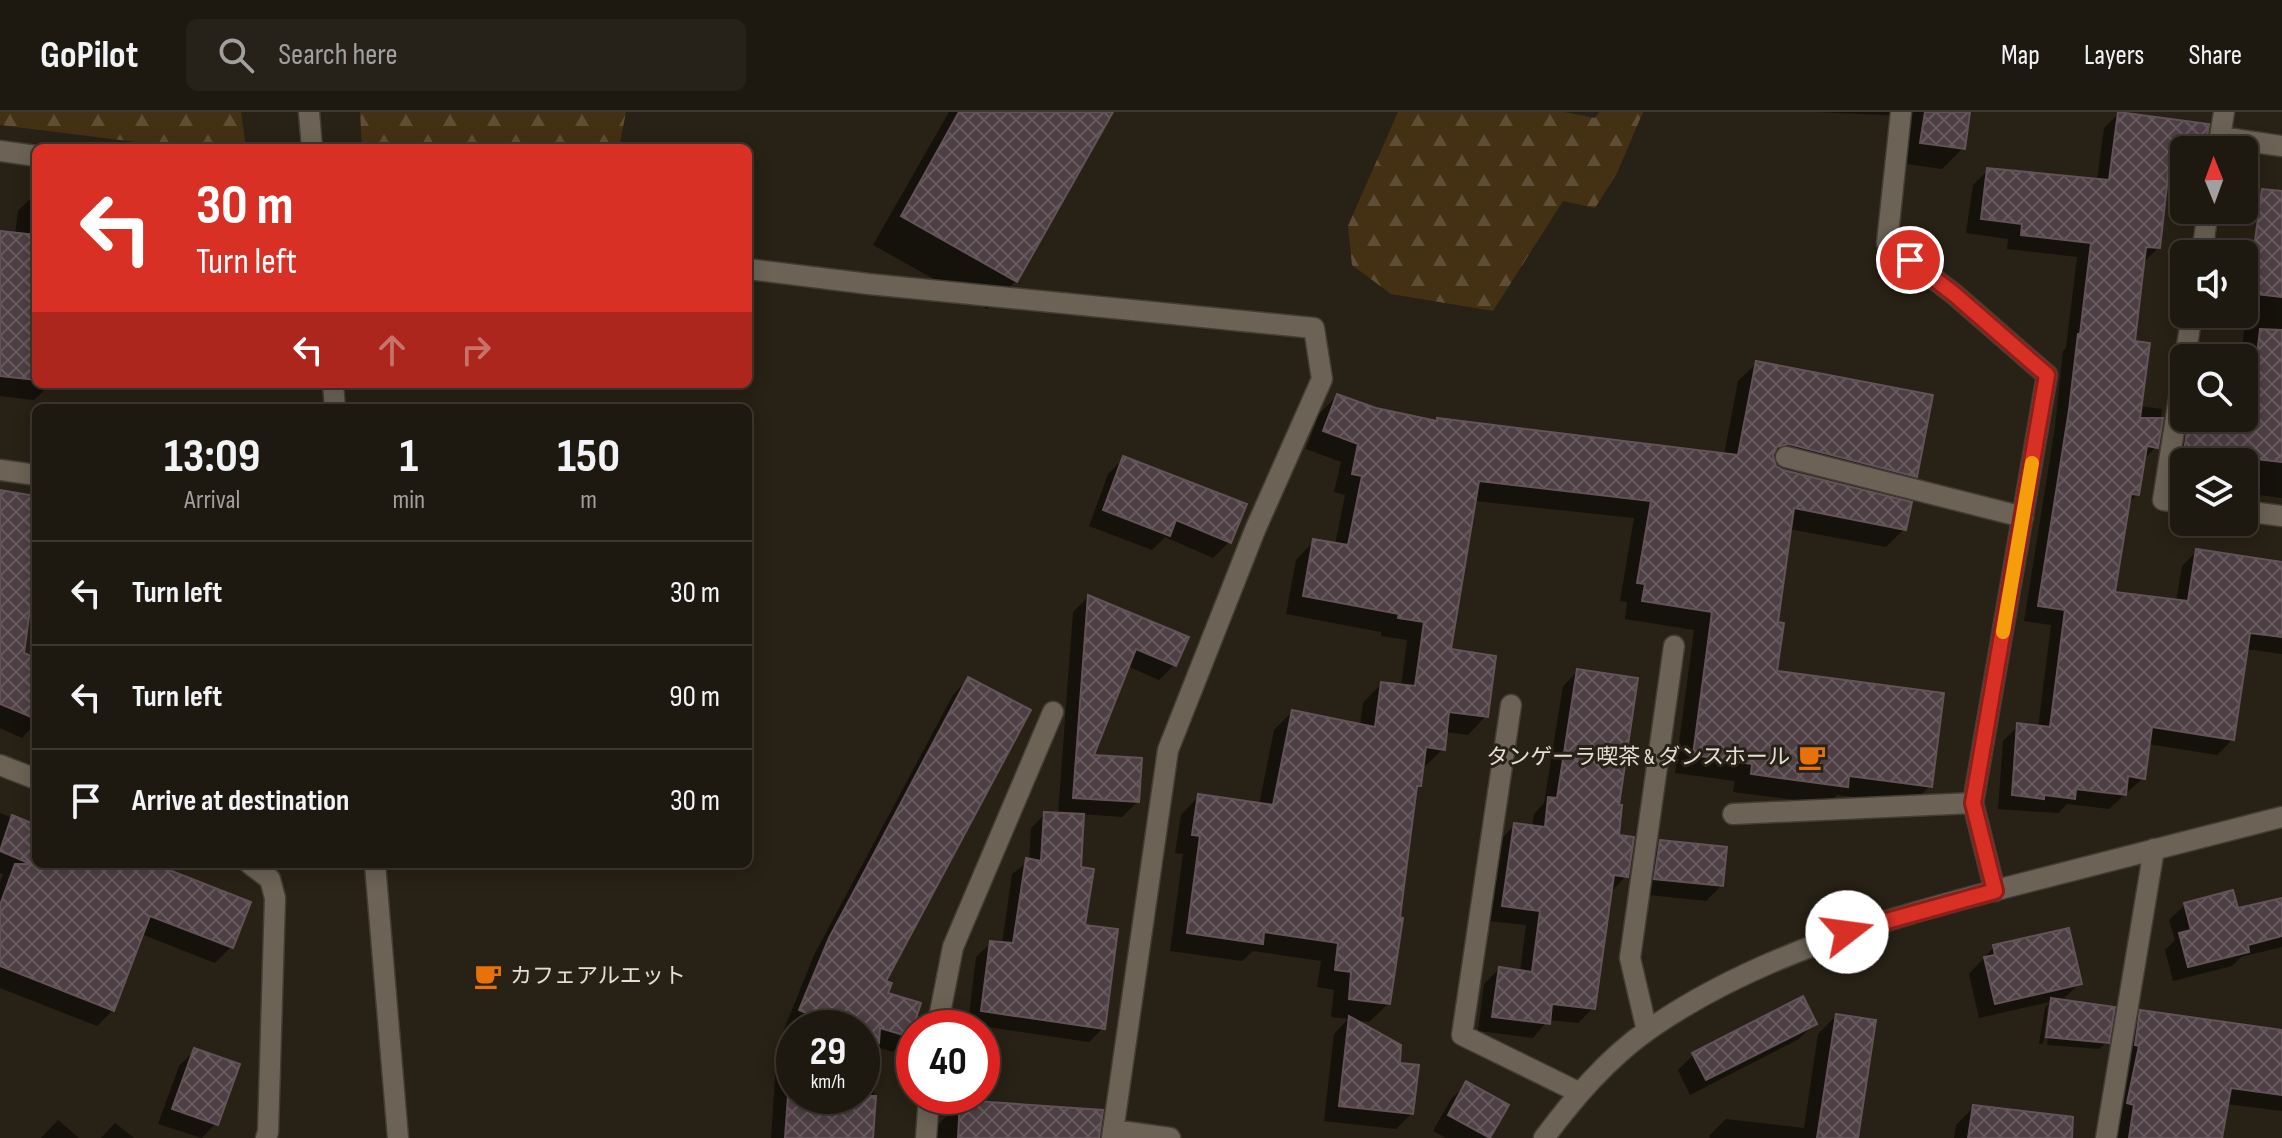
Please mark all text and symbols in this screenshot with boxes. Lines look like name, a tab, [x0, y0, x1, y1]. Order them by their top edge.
search box	[186, 19, 746, 91]
text: GoPilot	[40, 33, 138, 78]
icon: search	[214, 33, 258, 77]
text: Search here	[278, 37, 398, 73]
text: Map	[2001, 39, 2040, 72]
text: Layers	[2084, 39, 2144, 72]
text: Share	[2188, 39, 2242, 72]
north arrow	[2170, 136, 2258, 224]
map controls	[2170, 136, 2258, 536]
text: 30 m	[196, 173, 294, 240]
icon: left	[64, 176, 168, 280]
pin	[1876, 226, 1944, 294]
icon: arrive	[1888, 238, 1932, 282]
button: sound	[2170, 240, 2258, 328]
text: Turn left	[196, 241, 297, 284]
icon: left	[286, 328, 330, 372]
icon: ahead	[370, 328, 414, 372]
icon: right	[454, 328, 498, 372]
button: search	[2170, 344, 2258, 432]
text: 13:09	[164, 428, 261, 485]
text: 1	[399, 428, 418, 485]
text: 150	[557, 428, 620, 485]
button: layers	[2170, 448, 2258, 536]
text: Arrival	[184, 485, 240, 516]
text: min	[393, 485, 425, 516]
text: m	[580, 485, 597, 516]
icon: left	[64, 571, 108, 615]
text: Turn left	[132, 575, 222, 611]
text: 30 m	[670, 575, 720, 611]
icon: left	[64, 675, 108, 719]
text: Turn left	[132, 679, 222, 715]
text: 90 m	[669, 679, 720, 715]
cafe icon: タンゲーラ喫茶 & ダンスホール	[1797, 742, 1827, 772]
place label: タンゲーラ喫茶 & ダンスホール	[1486, 744, 1790, 771]
icon: arrive	[64, 779, 108, 823]
text: Arrive at destination	[132, 783, 349, 819]
text: 30 m	[670, 783, 720, 819]
position arrow	[1805, 890, 1889, 974]
cafe icon: カフェアルエット	[473, 961, 503, 991]
place label: カフェアルエット	[510, 963, 686, 990]
speed limit sign: 40	[896, 1010, 1000, 1114]
text: 29	[810, 1028, 846, 1076]
text: km/h	[811, 1070, 845, 1094]

